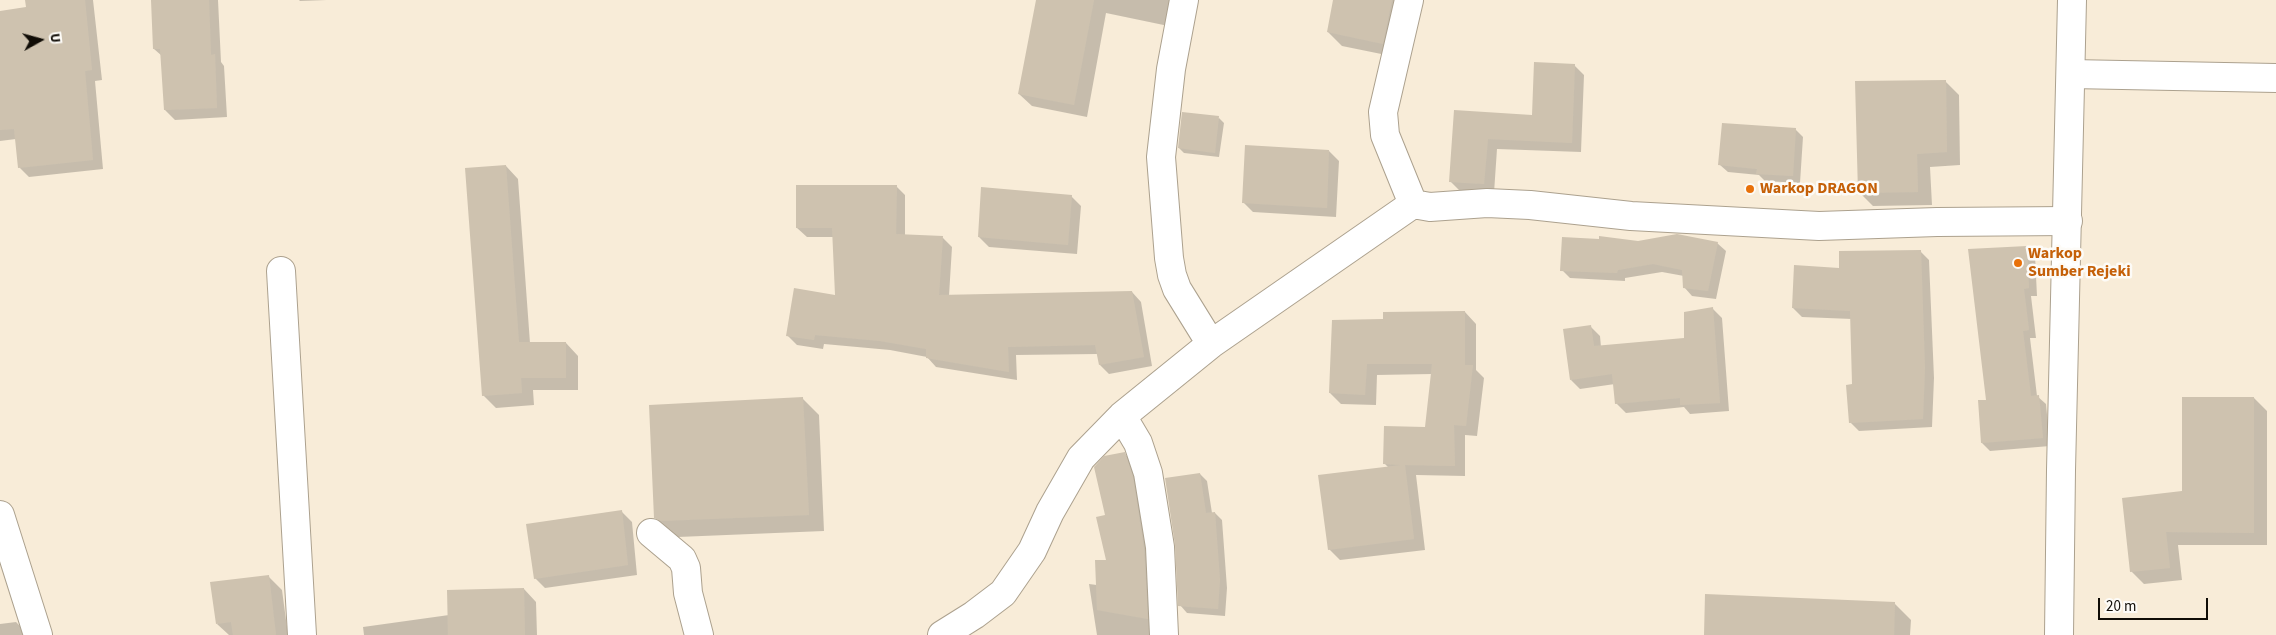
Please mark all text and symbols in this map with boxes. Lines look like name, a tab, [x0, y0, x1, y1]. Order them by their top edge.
north arrow	[15, 15, 65, 65]
text: U	[44, 32, 65, 44]
place label: Warkop DRAGON	[1760, 179, 1878, 199]
marker: Warkop DRAGON	[1744, 183, 1756, 195]
place label: Warkop Sumber Rejeki	[2028, 244, 2131, 282]
marker: Warkop Sumber Rejeki	[2012, 257, 2024, 269]
scale bar	[2101, 588, 2211, 620]
text: 20 m	[2106, 596, 2136, 617]

